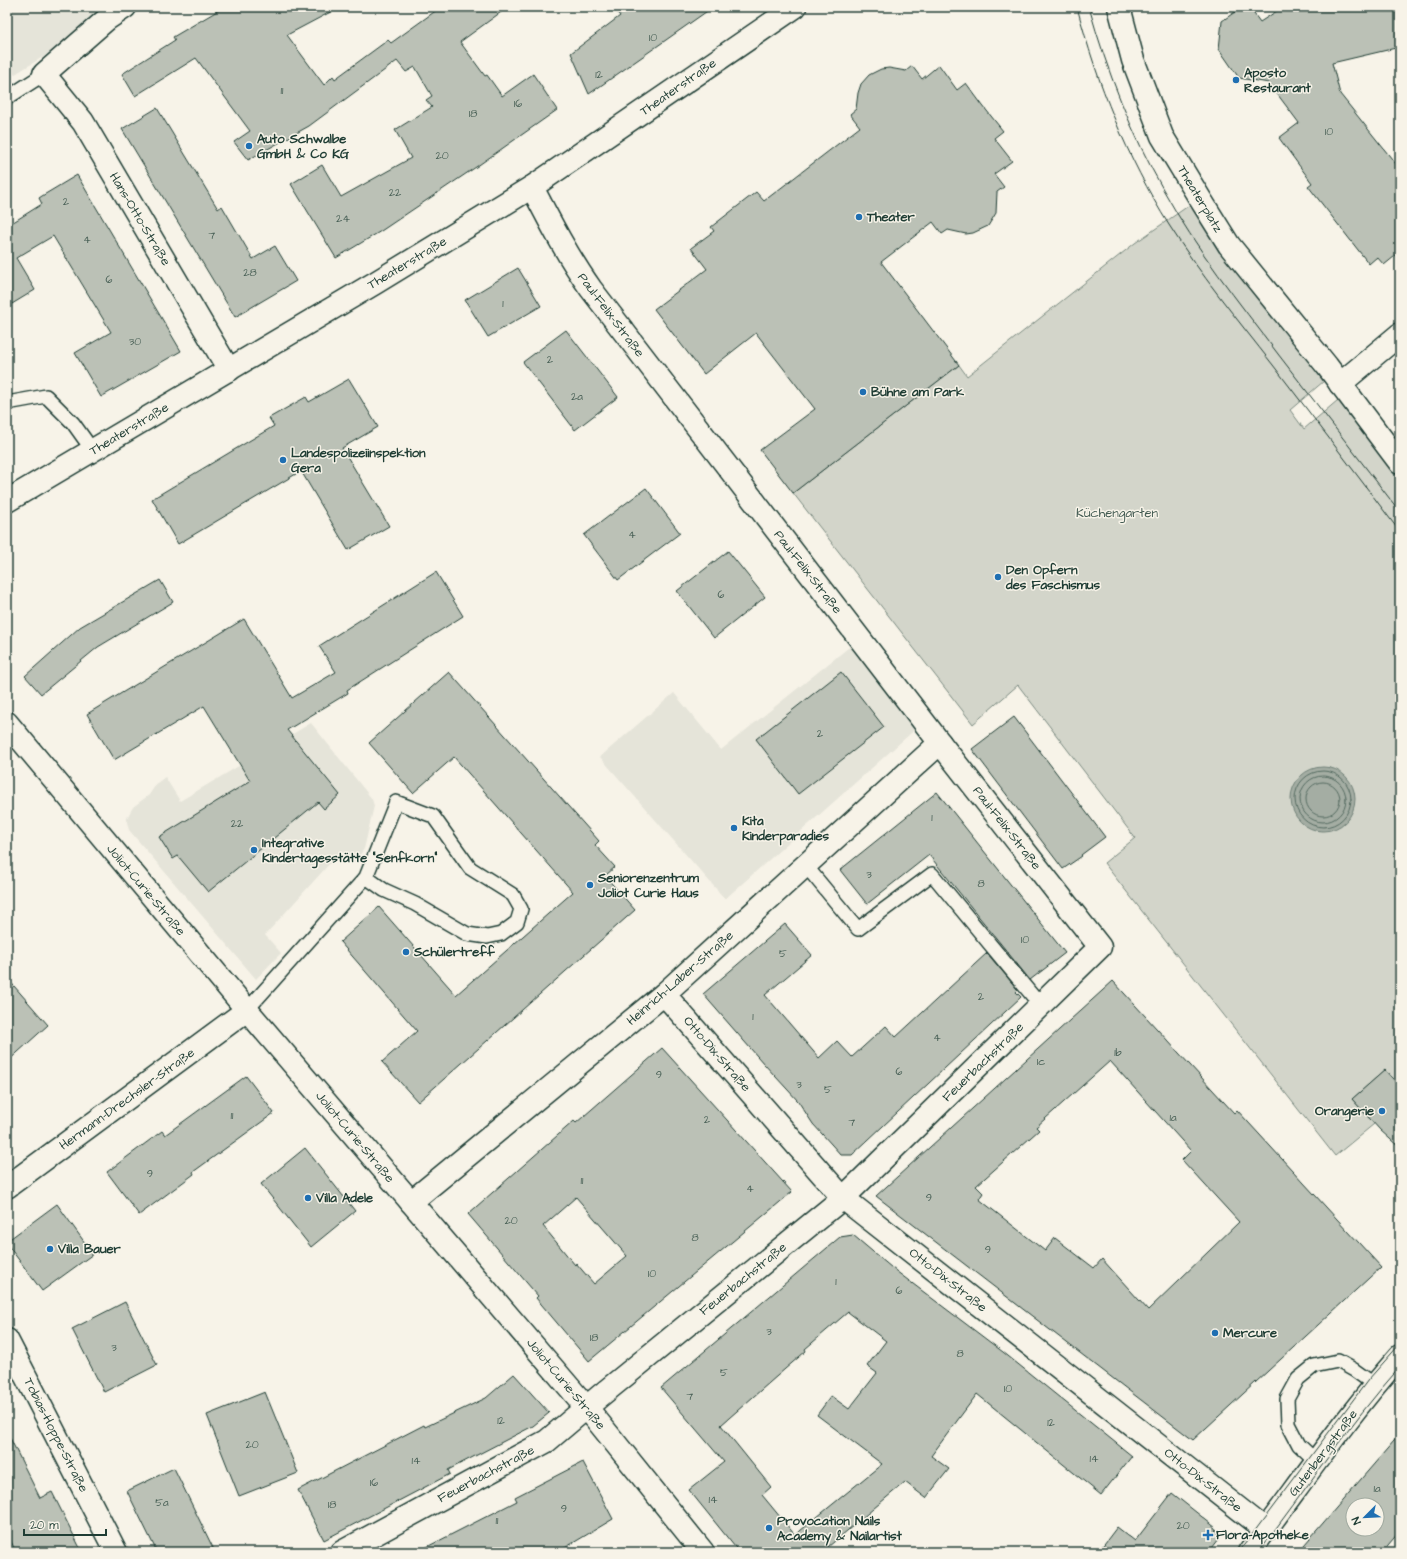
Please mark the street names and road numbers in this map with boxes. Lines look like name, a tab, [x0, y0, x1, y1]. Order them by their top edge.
street label: Theaterstraße	[636, 54, 720, 120]
street label: Theaterplatz	[1173, 162, 1227, 236]
street label: Hans-Otto-Straße	[105, 169, 175, 269]
street label: Theaterstraße	[364, 232, 450, 294]
street label: Paul-Felix-Straße	[573, 269, 649, 361]
street label: Theaterstraße	[86, 398, 172, 460]
street label: Paul-Felix-Straße	[770, 526, 846, 618]
street label: Paul-Felix-Straße	[969, 782, 1045, 874]
street label: Joliot-Curie-Straße	[102, 840, 190, 940]
street label: Heinrich-Laber-Straße	[623, 927, 737, 1029]
street label: Otto-Dix-Straße	[679, 1012, 755, 1096]
street label: Feuerbachstraße	[938, 1018, 1028, 1106]
street label: Hermann-Drechsler-Straße	[56, 1044, 198, 1154]
street label: Joliot-Curie-Straße	[311, 1087, 399, 1187]
street label: Feuerbachstraße	[696, 1238, 790, 1320]
street label: Otto-Dix-Straße	[905, 1244, 991, 1316]
street label: Joliot-Curie-Straße	[522, 1334, 610, 1434]
street label: Tobias-Hoppe-Straße	[19, 1375, 93, 1495]
street label: Gutenbergstraße	[1284, 1406, 1362, 1501]
street label: Feuerbachstraße	[434, 1441, 538, 1507]
street label: Otto-Dix-Straße	[1160, 1444, 1246, 1516]

